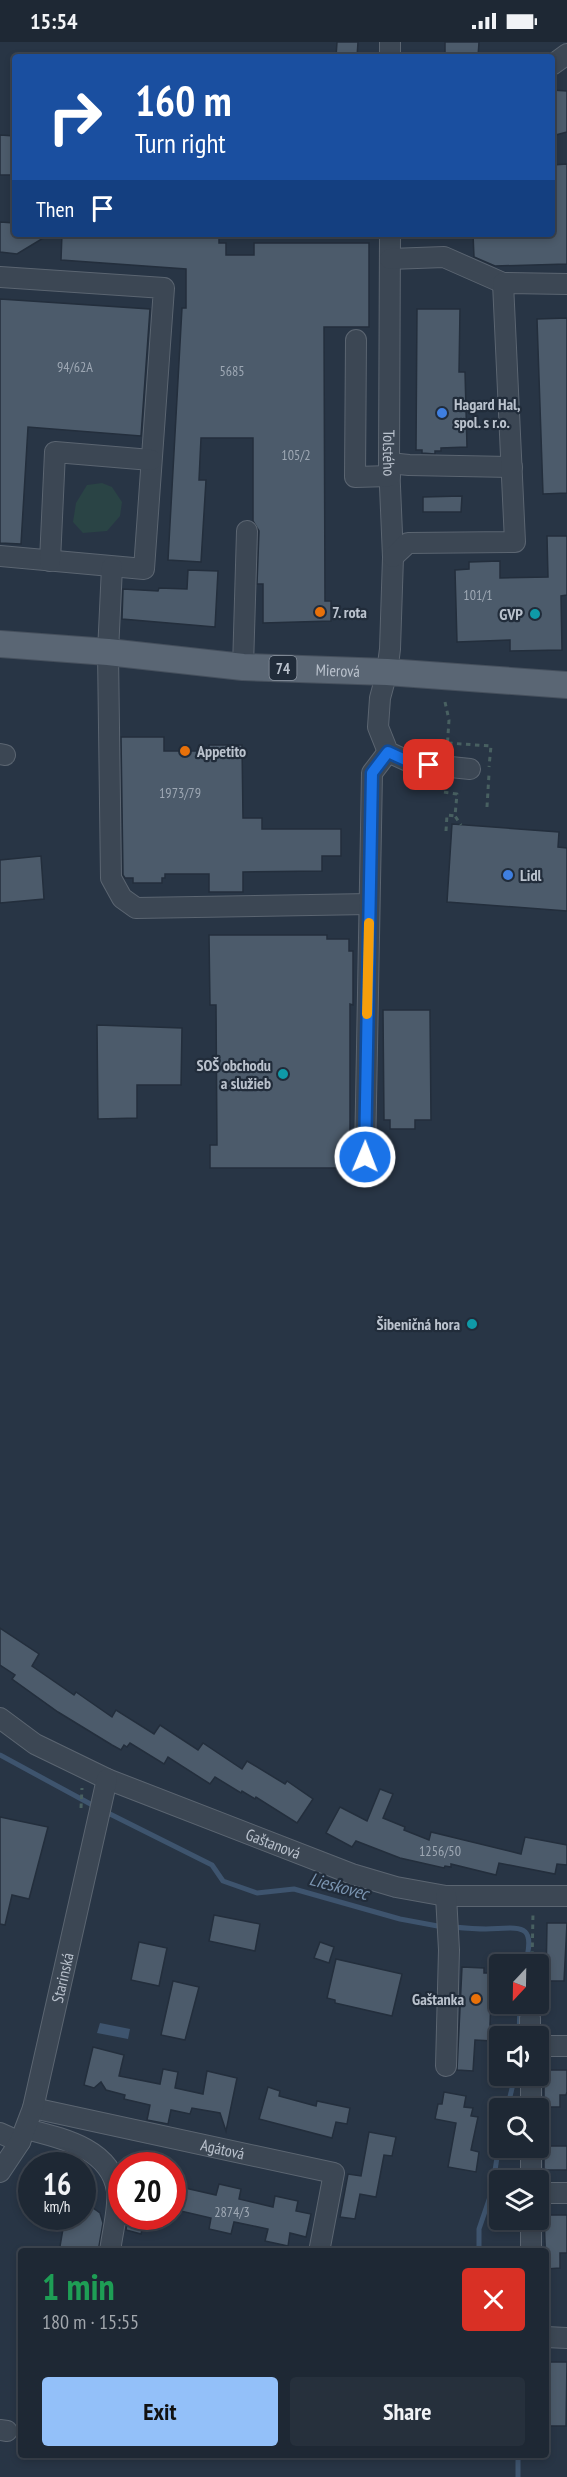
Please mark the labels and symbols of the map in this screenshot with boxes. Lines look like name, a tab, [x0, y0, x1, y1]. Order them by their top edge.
house number: 94/62A	[57, 358, 93, 376]
house number: 5685	[219, 362, 245, 380]
place label: Hagard Hal, spol. s r.o.	[454, 394, 520, 432]
marker: Hagard Hal, spol. s r.o.	[435, 406, 449, 420]
street label: Tolstého	[379, 430, 400, 477]
house number: 105/2	[281, 446, 311, 464]
house number: 101/1	[463, 586, 493, 604]
place label: 7. rota	[332, 602, 367, 622]
place label: GVP	[499, 604, 523, 624]
marker: 7. rota	[313, 605, 327, 619]
marker: GVP	[528, 607, 542, 621]
road number: 74	[270, 656, 296, 680]
street label: Mierová	[315, 660, 360, 681]
pin	[403, 739, 454, 790]
place label: Appetito	[196, 741, 246, 761]
marker: Appetito	[178, 744, 192, 758]
house number: 1973/79	[159, 784, 201, 802]
place label: Lidl	[520, 865, 542, 885]
marker: Lidl	[501, 868, 515, 882]
place label: SOŠ obchodu a služieb	[196, 1055, 271, 1093]
marker: SOŠ obchodu a služieb	[276, 1067, 290, 1081]
position arrow	[333, 1125, 397, 1189]
place label: Šibeničná hora	[376, 1314, 460, 1334]
marker: Šibeničná hora	[465, 1317, 479, 1331]
street label: Gaštanová	[243, 1824, 303, 1863]
house number: 1256/50	[419, 1842, 461, 1860]
water label: Lieskovec	[307, 1867, 373, 1906]
street label: Starinská	[47, 1951, 78, 2005]
north arrow	[489, 1954, 549, 2014]
place label: Gaštanka	[412, 1989, 464, 2009]
marker: Gaštanka	[469, 1992, 483, 2006]
street label: Agátová	[199, 2134, 246, 2163]
speed limit sign: 20	[108, 2152, 186, 2230]
house number: 2874/3	[214, 2203, 250, 2221]

